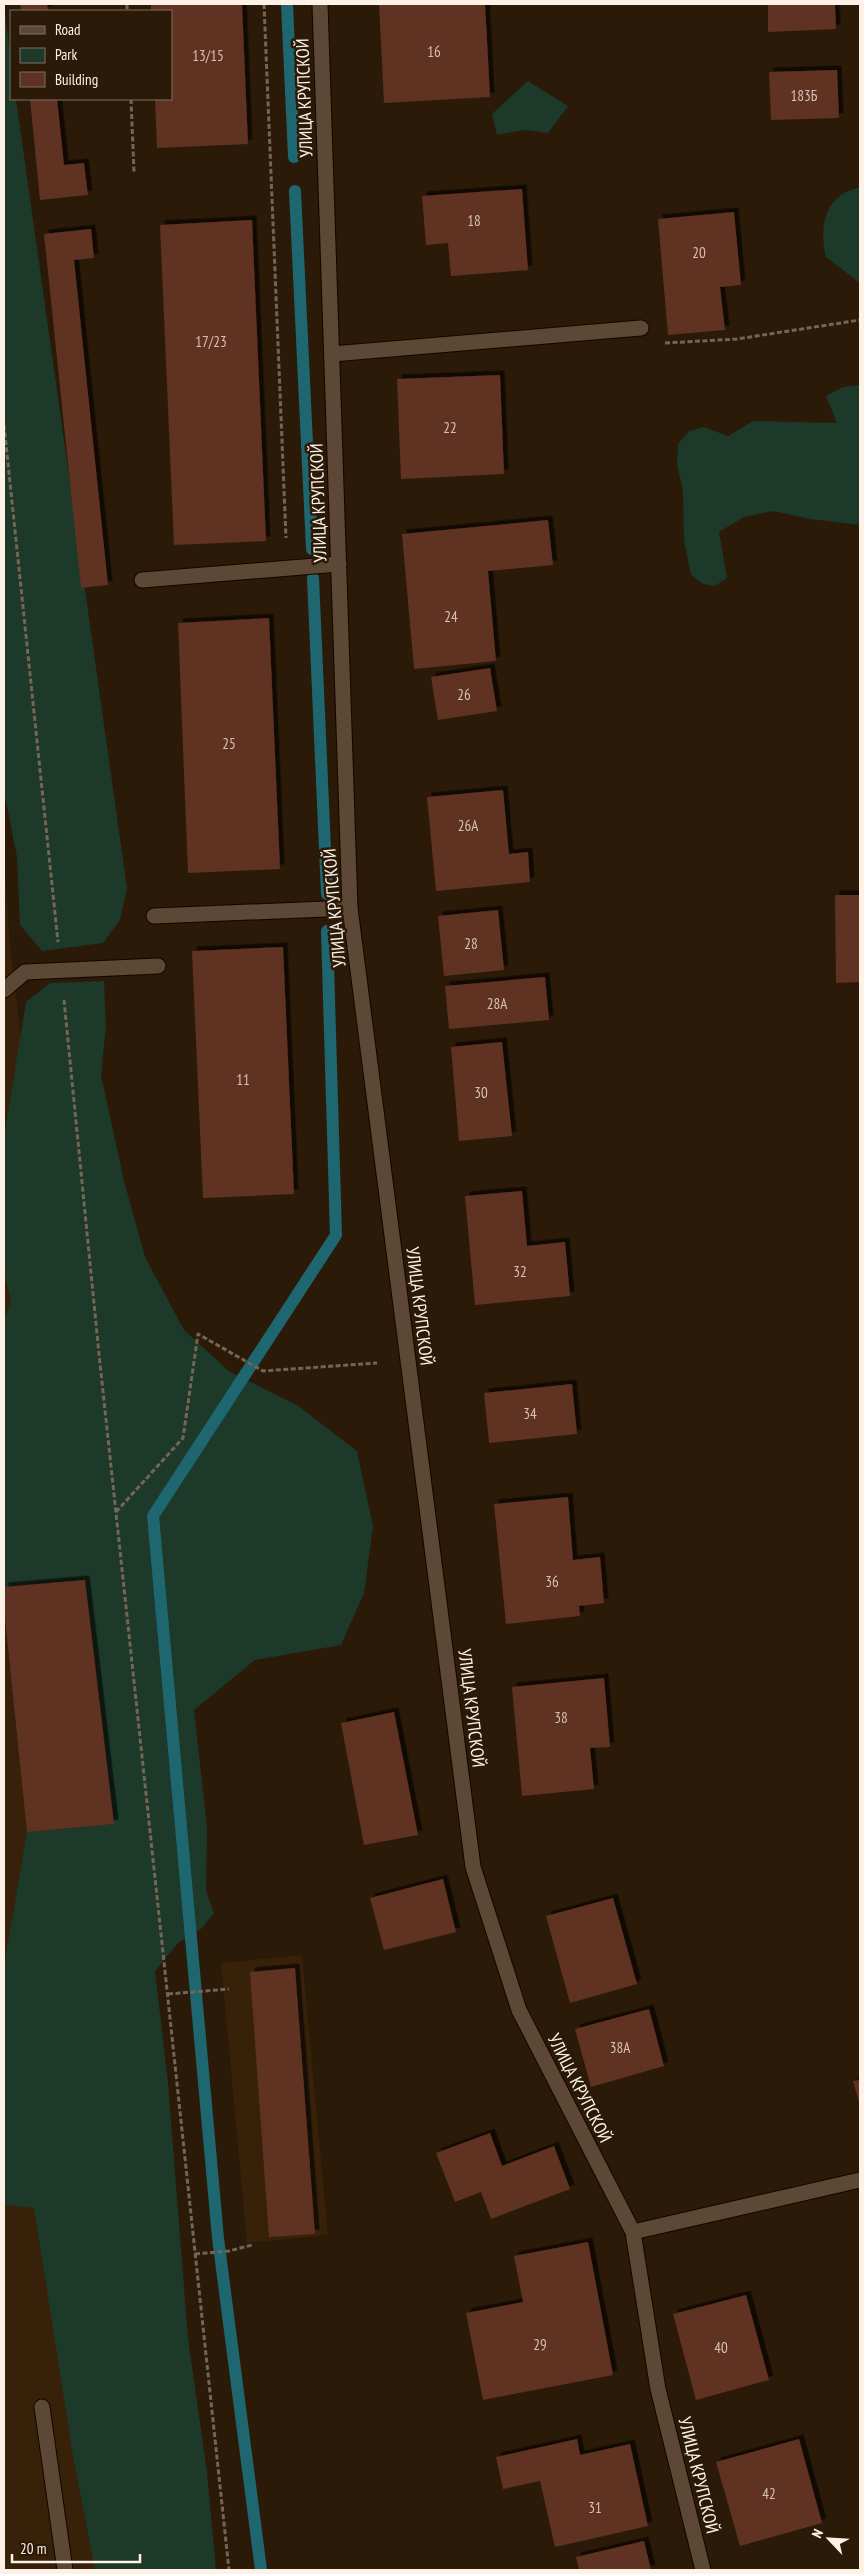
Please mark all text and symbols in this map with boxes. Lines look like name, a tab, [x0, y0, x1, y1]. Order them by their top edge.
legend	[10, 10, 172, 100]
text: Road	[55, 20, 81, 39]
street label: УЛИЦА КРУПСКОЙ	[290, 38, 318, 158]
house number: 16	[427, 42, 441, 61]
text: Park	[55, 45, 77, 64]
house number: 13/15	[192, 46, 224, 65]
text: Building	[55, 70, 98, 89]
house number: 183Б	[791, 86, 818, 105]
house number: 18	[467, 211, 481, 230]
house number: 20	[692, 243, 706, 262]
house number: 17/23	[195, 332, 227, 351]
house number: 22	[443, 418, 457, 437]
street label: УЛИЦА КРУПСКОЙ	[304, 443, 332, 563]
house number: 24	[444, 607, 458, 626]
house number: 26	[457, 685, 471, 704]
house number: 25	[222, 734, 236, 753]
house number: 26А	[458, 816, 479, 835]
street label: УЛИЦА КРУПСКОЙ	[317, 848, 351, 968]
house number: 28	[464, 934, 478, 953]
house number: 28А	[487, 994, 508, 1013]
house number: 11	[236, 1070, 250, 1089]
house number: 30	[474, 1083, 488, 1102]
street label: УЛИЦА КРУПСКОЙ	[401, 1245, 439, 1367]
house number: 32	[513, 1262, 527, 1281]
house number: 34	[523, 1404, 537, 1423]
house number: 36	[545, 1572, 559, 1591]
street label: УЛИЦА КРУПСКОЙ	[453, 1647, 491, 1769]
house number: 38	[554, 1708, 568, 1727]
street label: УЛИЦА КРУПСКОЙ	[543, 2030, 617, 2146]
house number: 38А	[610, 2038, 631, 2057]
house number: 29	[533, 2335, 547, 2354]
house number: 40	[714, 2338, 728, 2357]
street label: УЛИЦА КРУПСКОЙ	[673, 2414, 725, 2536]
house number: 42	[762, 2484, 776, 2503]
house number: 31	[588, 2498, 602, 2517]
north arrow	[804, 2514, 854, 2564]
text: N	[807, 2526, 827, 2541]
scale bar	[12, 2532, 140, 2564]
text: 20 m	[20, 2539, 46, 2558]

